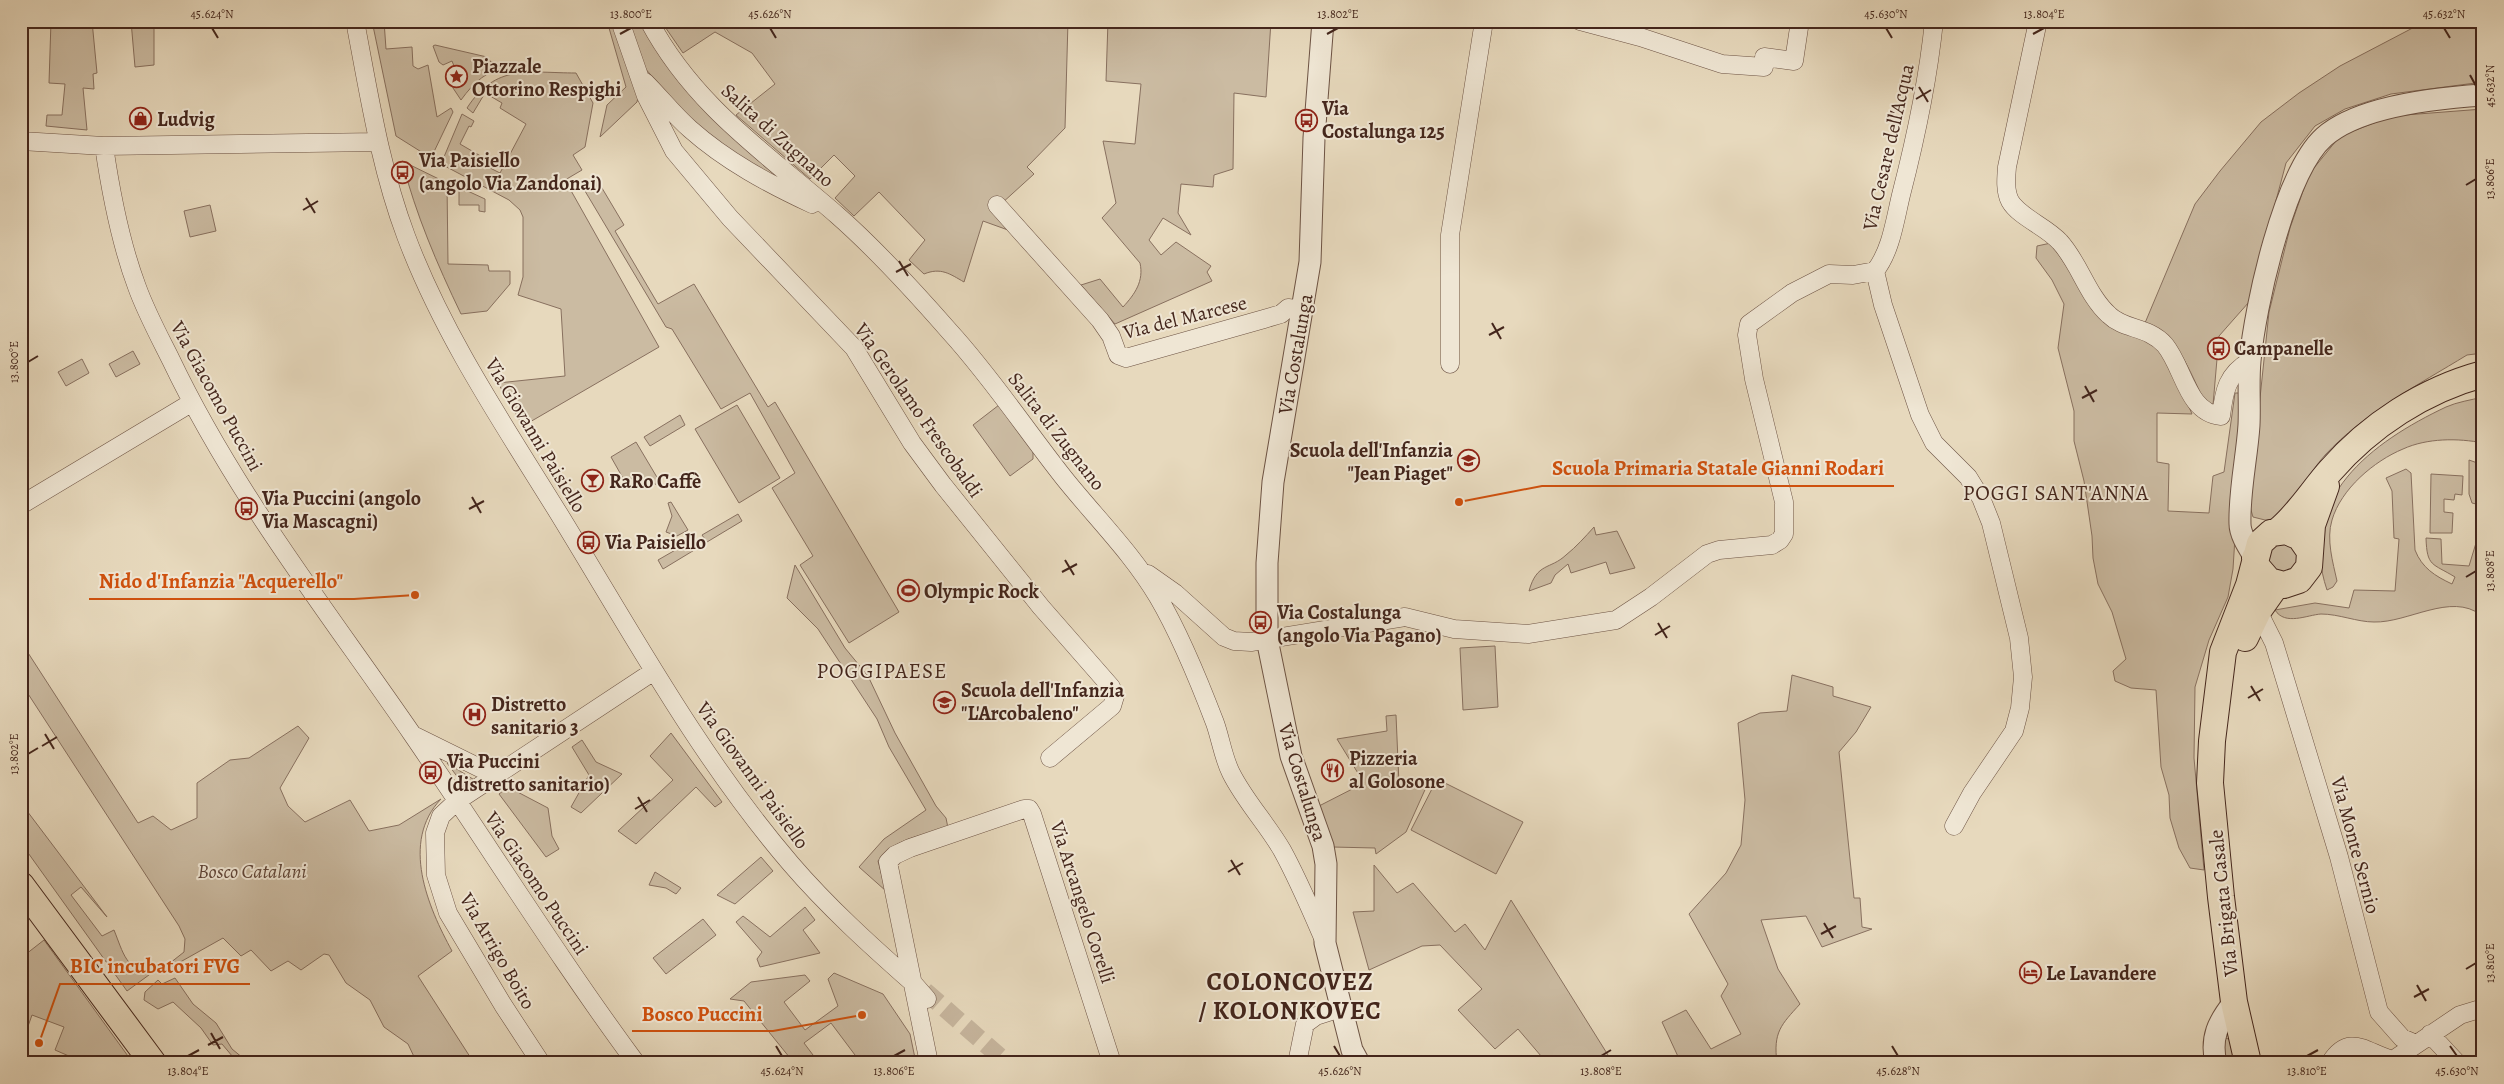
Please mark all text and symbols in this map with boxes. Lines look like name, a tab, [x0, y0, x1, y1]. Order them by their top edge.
text: 45.624°N	[190, 6, 234, 22]
text: 13.800°E	[610, 6, 652, 22]
text: 45.626°N	[748, 6, 792, 22]
text: 13.802°E	[1317, 6, 1359, 22]
text: 45.630°N	[1864, 6, 1908, 22]
text: 13.804°E	[2023, 6, 2065, 22]
text: 45.632°N	[2423, 6, 2466, 22]
place label: Piazzale Ottorino Respighi	[472, 53, 621, 103]
street label: Via Cesare dell'Acqua	[1856, 61, 1921, 234]
text: 45.632°N	[2482, 64, 2498, 107]
place icon: Piazzale Ottorino Respighi	[444, 65, 468, 89]
street label: Salita di Zugnano	[715, 77, 840, 193]
place label: Via Costalunga 125	[1321, 95, 1445, 145]
place label: Ludvig	[157, 106, 215, 133]
shop icon: Ludvig	[129, 107, 153, 131]
bus stop icon: Via Costalunga 125	[1294, 108, 1318, 132]
place label: Via Paisiello (angolo Via Zandonai)	[418, 147, 602, 197]
text: 13.806°E	[2482, 158, 2498, 200]
bus stop icon: Via Paisiello (angolo Via Zandonai)	[391, 160, 415, 184]
street label: Via del Marcese	[1119, 289, 1250, 346]
street label: Via Costalunga	[1271, 291, 1320, 418]
street label: Via Giacomo Puccini	[164, 315, 269, 476]
street label: Via Gerolamo Frescobaldi	[847, 317, 989, 503]
place label: Campanelle	[2234, 335, 2333, 362]
bus stop icon: Campanelle	[2206, 336, 2230, 360]
text: 13.800°E	[6, 341, 22, 383]
street label: Via Giovanni Paisiello	[478, 352, 592, 518]
street label: Salita di Zugnano	[1002, 366, 1111, 496]
place label: Scuola dell'Infanzia "Jean Piaget"	[1290, 437, 1453, 487]
school or university icon: Scuola dell'Infanzia "Jean Piaget"	[1457, 449, 1481, 473]
callout: Scuola Primaria Statale Gianni Rodari	[1542, 450, 1894, 486]
text: Scuola Primaria Statale Gianni Rodari	[1552, 454, 1884, 482]
place label: RaRo Caffè	[609, 468, 701, 495]
bar icon: RaRo Caffè	[581, 469, 605, 493]
district label: POGGI SANT'ANNA	[1963, 479, 2149, 507]
place label: Via Puccini (angolo Via Mascagni)	[261, 485, 421, 535]
bus stop icon: Via Puccini (angolo Via Mascagni)	[234, 497, 258, 521]
place label: Via Paisiello	[604, 529, 706, 556]
bus stop icon: Via Paisiello	[577, 530, 601, 554]
text: 13.808°E	[2482, 550, 2498, 592]
callout: Nido d'Infanzia "Acquerello"	[89, 563, 354, 599]
text: Nido d'Infanzia "Acquerello"	[99, 567, 343, 595]
place label: Olympic Rock	[924, 578, 1040, 605]
sports icon: Olympic Rock	[896, 579, 920, 603]
place label: Via Costalunga (angolo Via Pagano)	[1276, 599, 1441, 649]
bus stop icon: Via Costalunga (angolo Via Pagano)	[1249, 611, 1273, 635]
district label: POGGIPAESE	[817, 657, 947, 685]
place label: Scuola dell'Infanzia "L'Arcobaleno"	[961, 677, 1125, 727]
school or university icon: Scuola dell'Infanzia "L'Arcobaleno"	[933, 690, 957, 714]
place label: Distretto sanitario 3	[491, 691, 579, 741]
street label: Via Giovanni Paisiello	[689, 695, 815, 854]
hospital icon: Distretto sanitario 3	[463, 703, 487, 727]
street label: Via Costalunga	[1271, 719, 1333, 845]
text: 13.802°E	[6, 733, 22, 775]
place label: Pizzeria al Golosone	[1349, 745, 1445, 795]
place label: Via Puccini (distretto sanitario)	[446, 748, 610, 798]
restaurant icon: Pizzeria al Golosone	[1321, 758, 1345, 782]
bus stop icon: Via Puccini (distretto sanitario)	[419, 761, 443, 785]
street label: Via Monte Sernio	[2324, 773, 2387, 917]
street label: Via Giacomo Puccini	[478, 805, 595, 960]
street label: Via Arcangelo Corelli	[1043, 817, 1122, 987]
street label: Via Brigata Casale	[2202, 828, 2245, 979]
park label: Bosco Catalani	[197, 858, 307, 885]
street label: Via Arrigo Boito	[453, 887, 542, 1014]
text: 13.810°E	[2482, 943, 2498, 983]
callout: BIC incubatori FVG	[60, 948, 250, 984]
text: BIC incubatori FVG	[70, 952, 240, 980]
place label: Le Lavandere	[2046, 960, 2156, 987]
hotel icon: Le Lavandere	[2018, 961, 2042, 985]
district label: COLONCOVEZ / KOLONKOVEC	[1198, 965, 1382, 1028]
callout: Bosco Puccini	[632, 995, 773, 1031]
text: Bosco Puccini	[641, 1000, 763, 1028]
text: 13.804°E	[167, 1063, 209, 1079]
text: 45.624°N	[760, 1063, 804, 1079]
text: 13.806°E	[873, 1063, 915, 1079]
text: 45.626°N	[1318, 1063, 1362, 1079]
text: 13.808°E	[1580, 1063, 1622, 1079]
text: 45.628°N	[1876, 1063, 1920, 1079]
text: 13.810°E	[2287, 1063, 2327, 1079]
text: 45.630°N	[2435, 1063, 2479, 1079]

